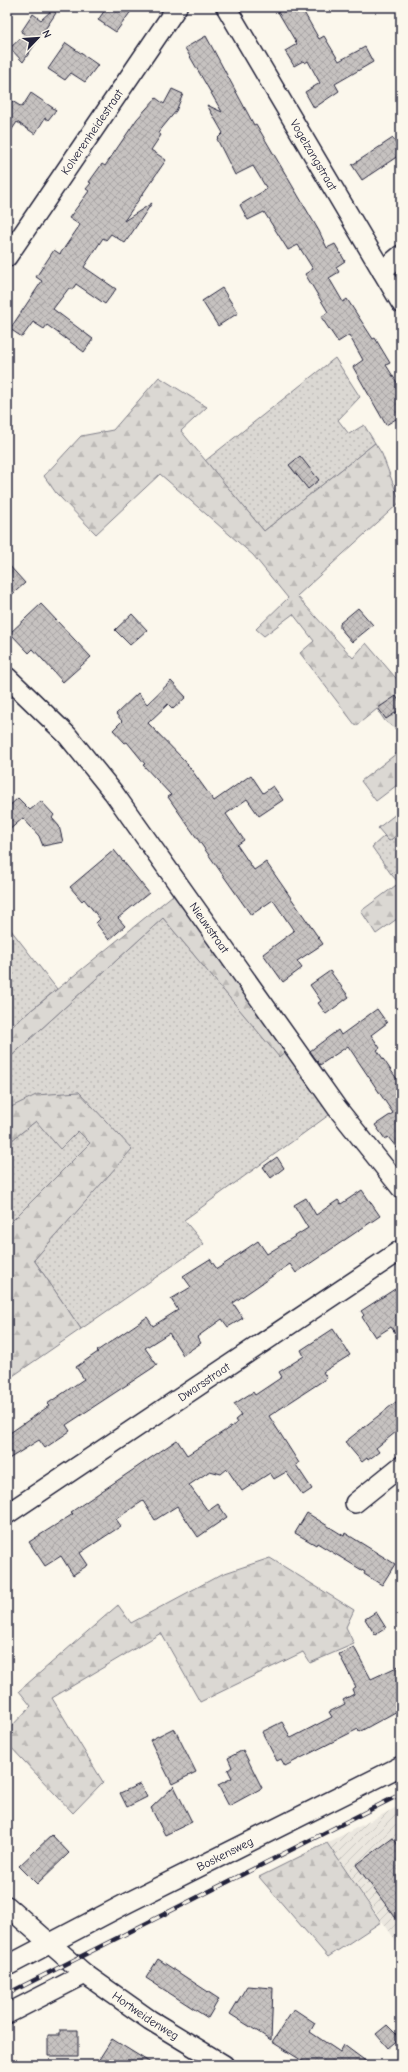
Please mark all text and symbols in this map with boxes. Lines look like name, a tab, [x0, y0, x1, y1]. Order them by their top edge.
north arrow	[18, 18, 58, 58]
text: N	[39, 28, 54, 40]
street label: Kolverenheidestraat	[58, 86, 126, 177]
street label: Vogelzangstraat	[287, 117, 340, 194]
street label: Nieuwstraat	[186, 900, 232, 956]
street label: Dwarsstraat	[175, 1359, 233, 1404]
street label: Boskensweg	[194, 1834, 255, 1874]
street label: Hortweidenweg	[109, 1988, 181, 2043]

